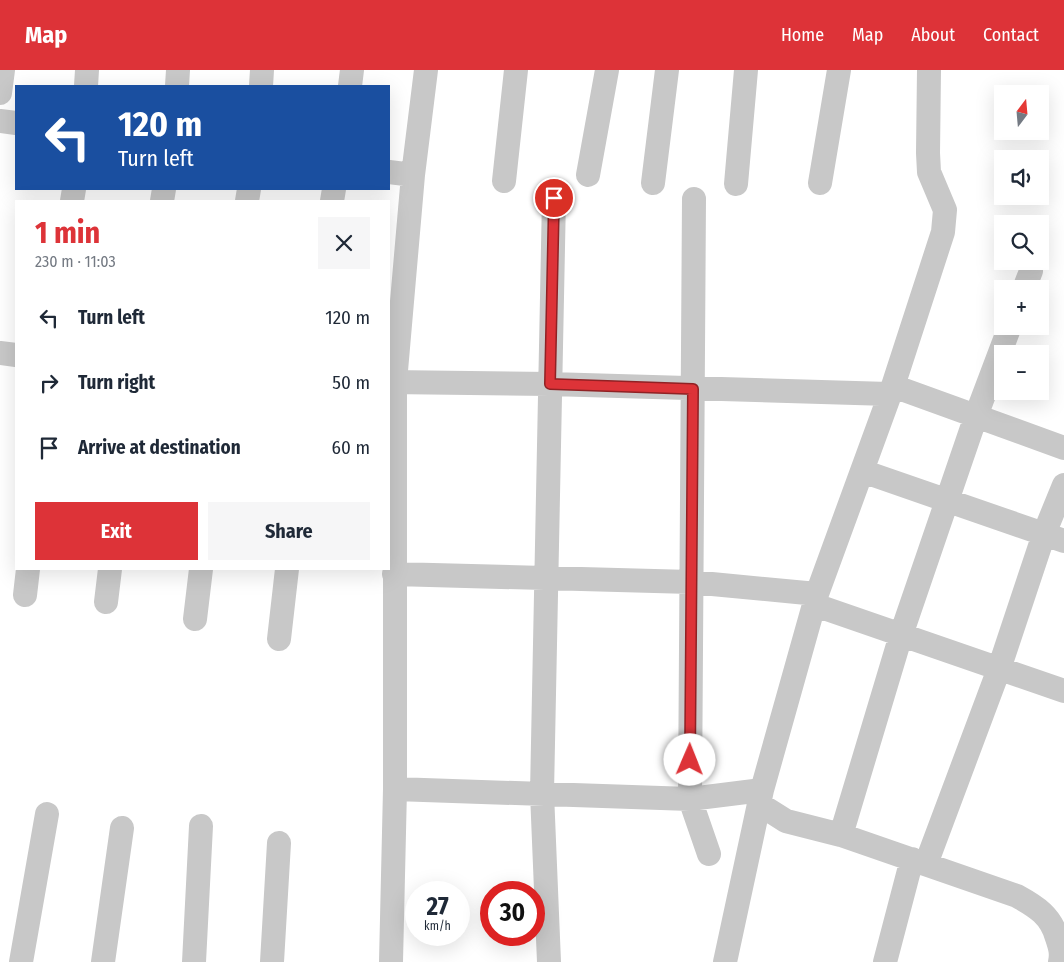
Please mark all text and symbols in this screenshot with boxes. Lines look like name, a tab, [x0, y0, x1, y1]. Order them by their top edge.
text: Map	[25, 21, 67, 49]
text: Home	[781, 24, 824, 46]
text: Map	[852, 24, 883, 46]
text: About	[911, 24, 955, 46]
text: Contact	[983, 24, 1039, 46]
north arrow	[994, 85, 1049, 140]
map controls	[994, 85, 1049, 400]
text: 120 m	[118, 103, 202, 145]
icon: left	[35, 105, 100, 170]
text: Turn left	[118, 145, 194, 172]
button: sound	[994, 150, 1049, 205]
pin	[533, 177, 575, 219]
icon: arrive	[540, 184, 568, 212]
text: 1 min	[35, 215, 100, 251]
button: search	[994, 215, 1049, 270]
button: close	[318, 217, 370, 269]
text: 230 m · 11:03	[35, 252, 116, 271]
button: +	[994, 280, 1049, 335]
icon: left	[35, 304, 63, 332]
text: Turn left	[78, 306, 145, 329]
text: 120 m	[325, 306, 370, 329]
button: −	[994, 345, 1049, 400]
icon: right	[35, 369, 63, 397]
text: Turn right	[78, 371, 155, 394]
text: 50 m	[332, 371, 370, 394]
icon: arrive	[35, 434, 63, 462]
text: Arrive at destination	[78, 436, 241, 459]
text: 60 m	[332, 436, 370, 459]
button: Exit	[35, 502, 198, 560]
button: Share	[208, 502, 370, 560]
position arrow	[663, 733, 715, 785]
speed limit sign: 30	[480, 881, 545, 946]
text: 27	[426, 892, 449, 922]
text: km/h	[424, 919, 451, 933]

